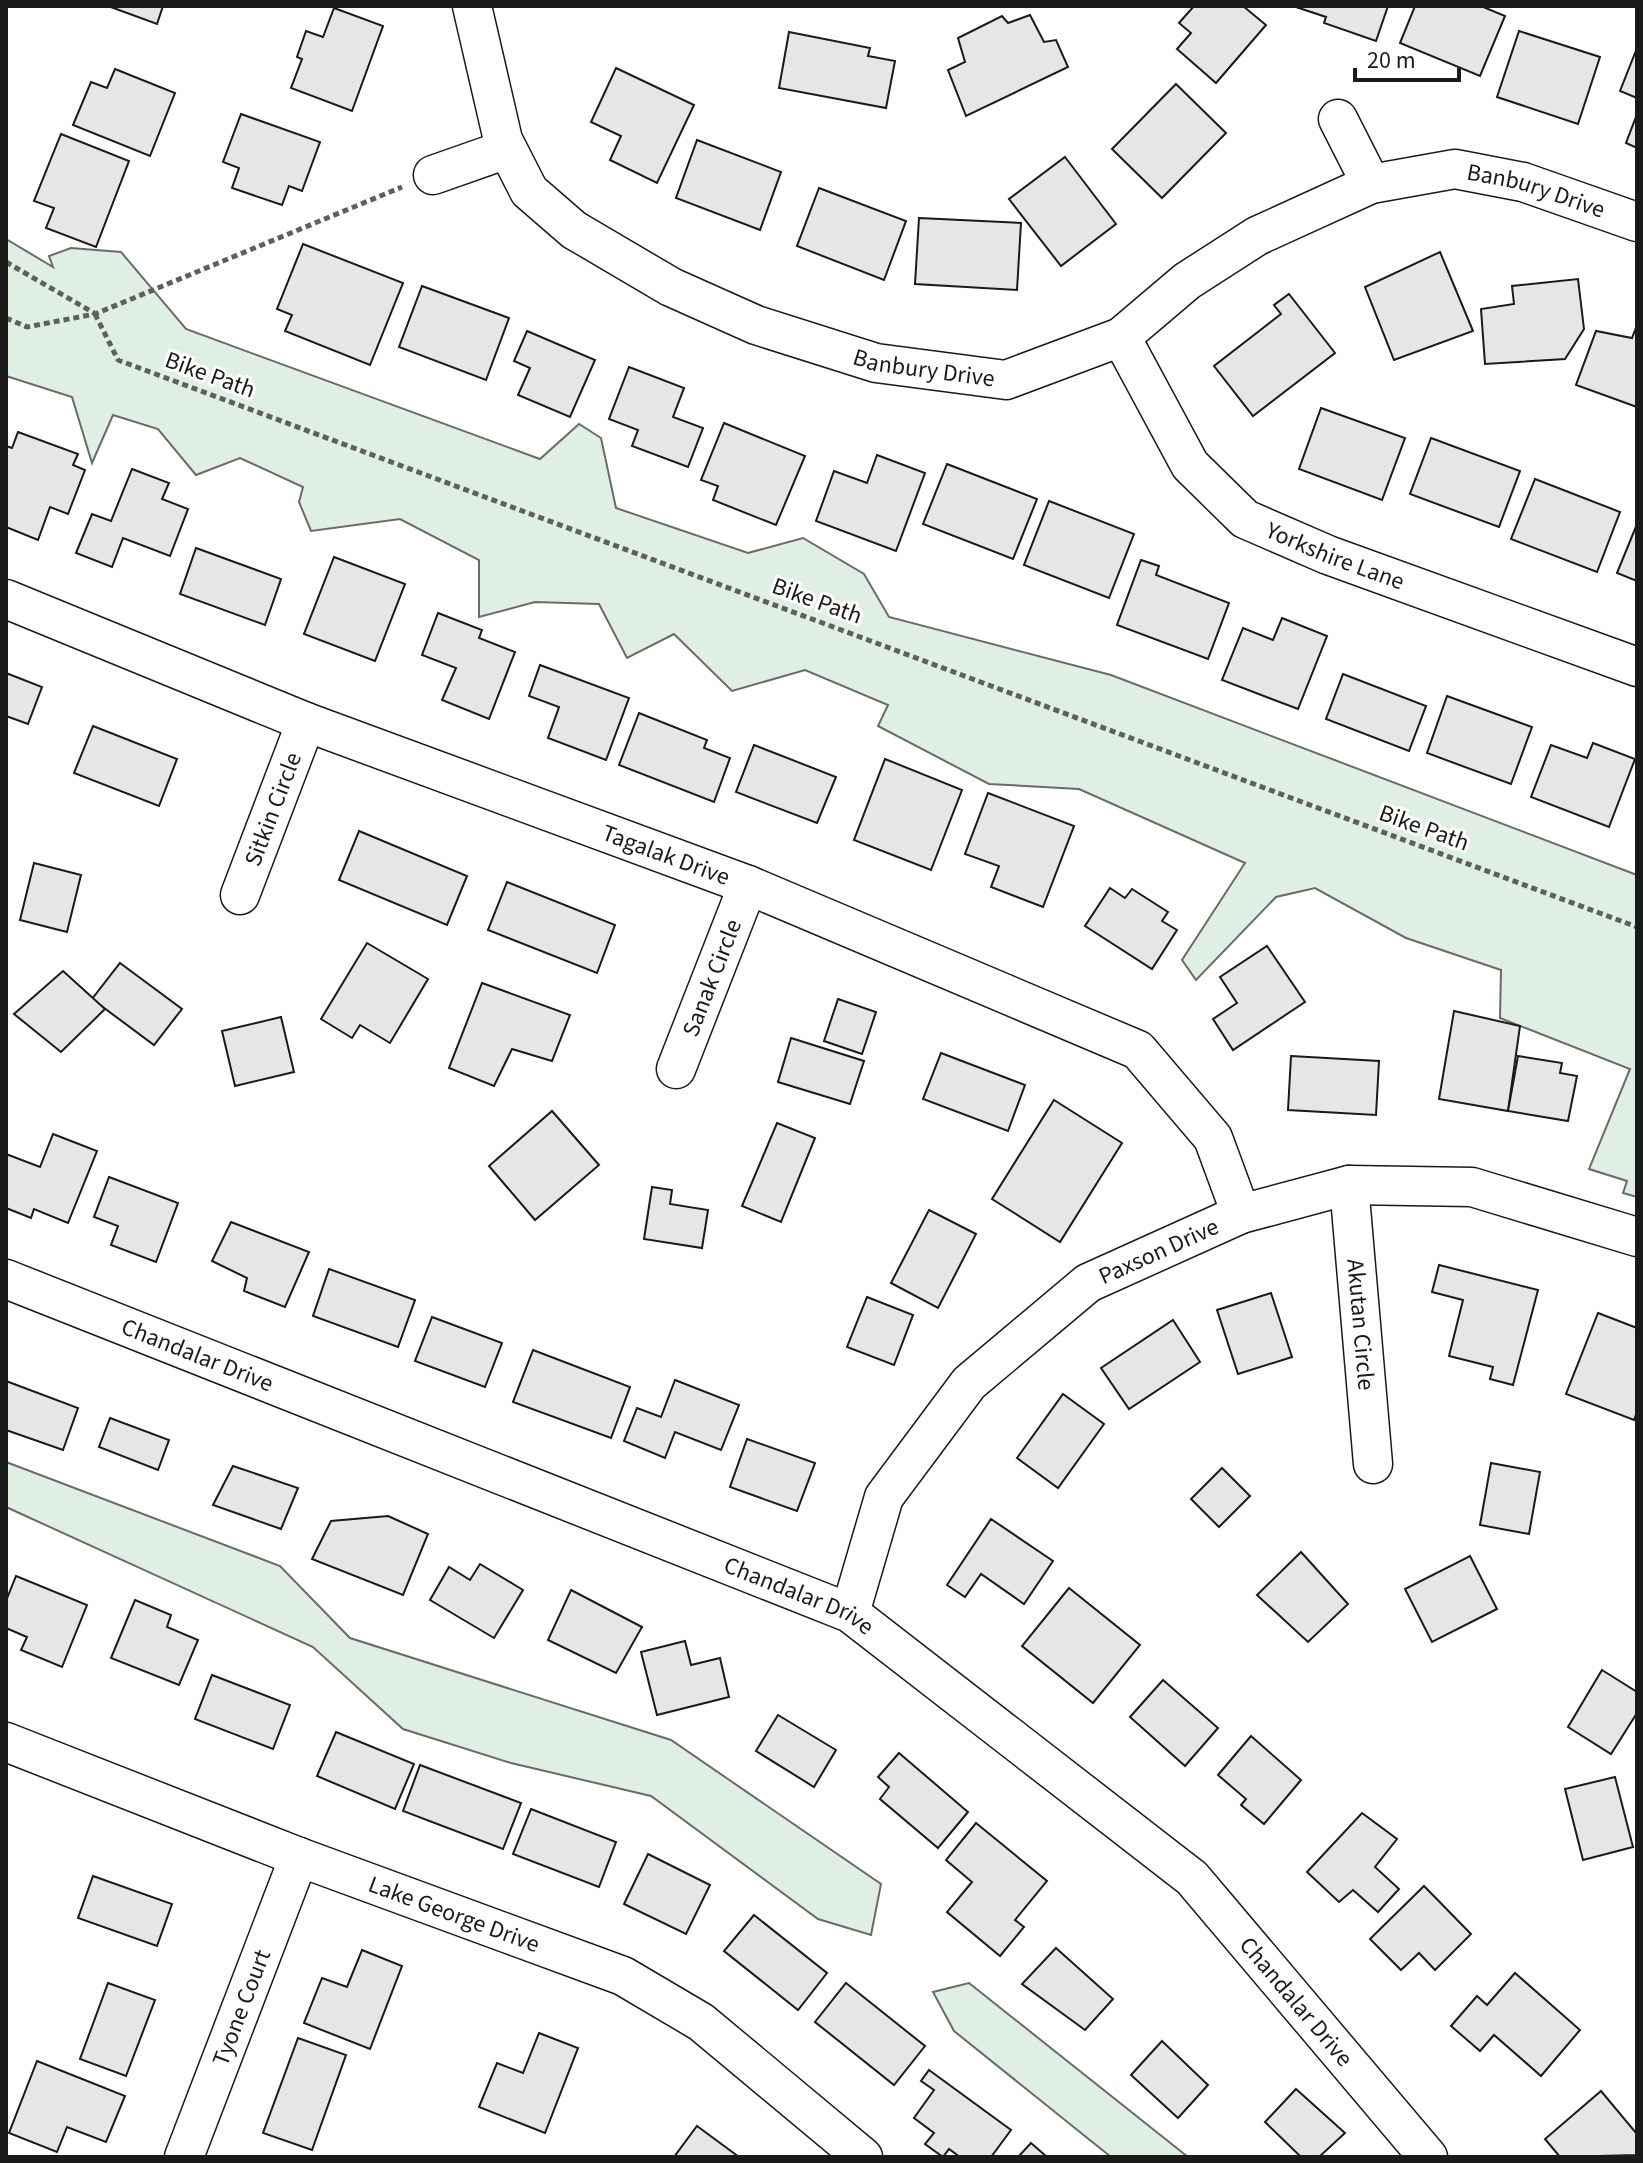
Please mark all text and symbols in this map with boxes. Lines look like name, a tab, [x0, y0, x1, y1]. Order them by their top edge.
scale bar	[1355, 32, 1459, 82]
text: 20 m	[1367, 43, 1416, 78]
street label: Banbury Drive	[1464, 154, 1610, 227]
street label: Banbury Drive	[849, 339, 997, 396]
street label: Bike Path	[160, 343, 260, 407]
street label: Yorkshire Lane	[1259, 512, 1409, 599]
street label: Bike Path	[767, 569, 867, 633]
street label: Sitkin Circle	[235, 747, 310, 871]
street label: Bike Path	[1374, 796, 1474, 860]
street label: Tagalak Drive	[597, 815, 735, 894]
street label: Sanak Circle	[673, 914, 751, 1042]
street label: Paxson Drive	[1093, 1209, 1224, 1294]
street label: Akutan Circle	[1338, 1257, 1384, 1392]
street label: Chandalar Drive	[116, 1309, 279, 1401]
street label: Chandalar Drive	[719, 1547, 882, 1643]
street label: Lake George Drive	[363, 1866, 545, 1961]
street label: Chandalar Drive	[1231, 1929, 1362, 2074]
street label: Tyone Court	[203, 1944, 280, 2071]

